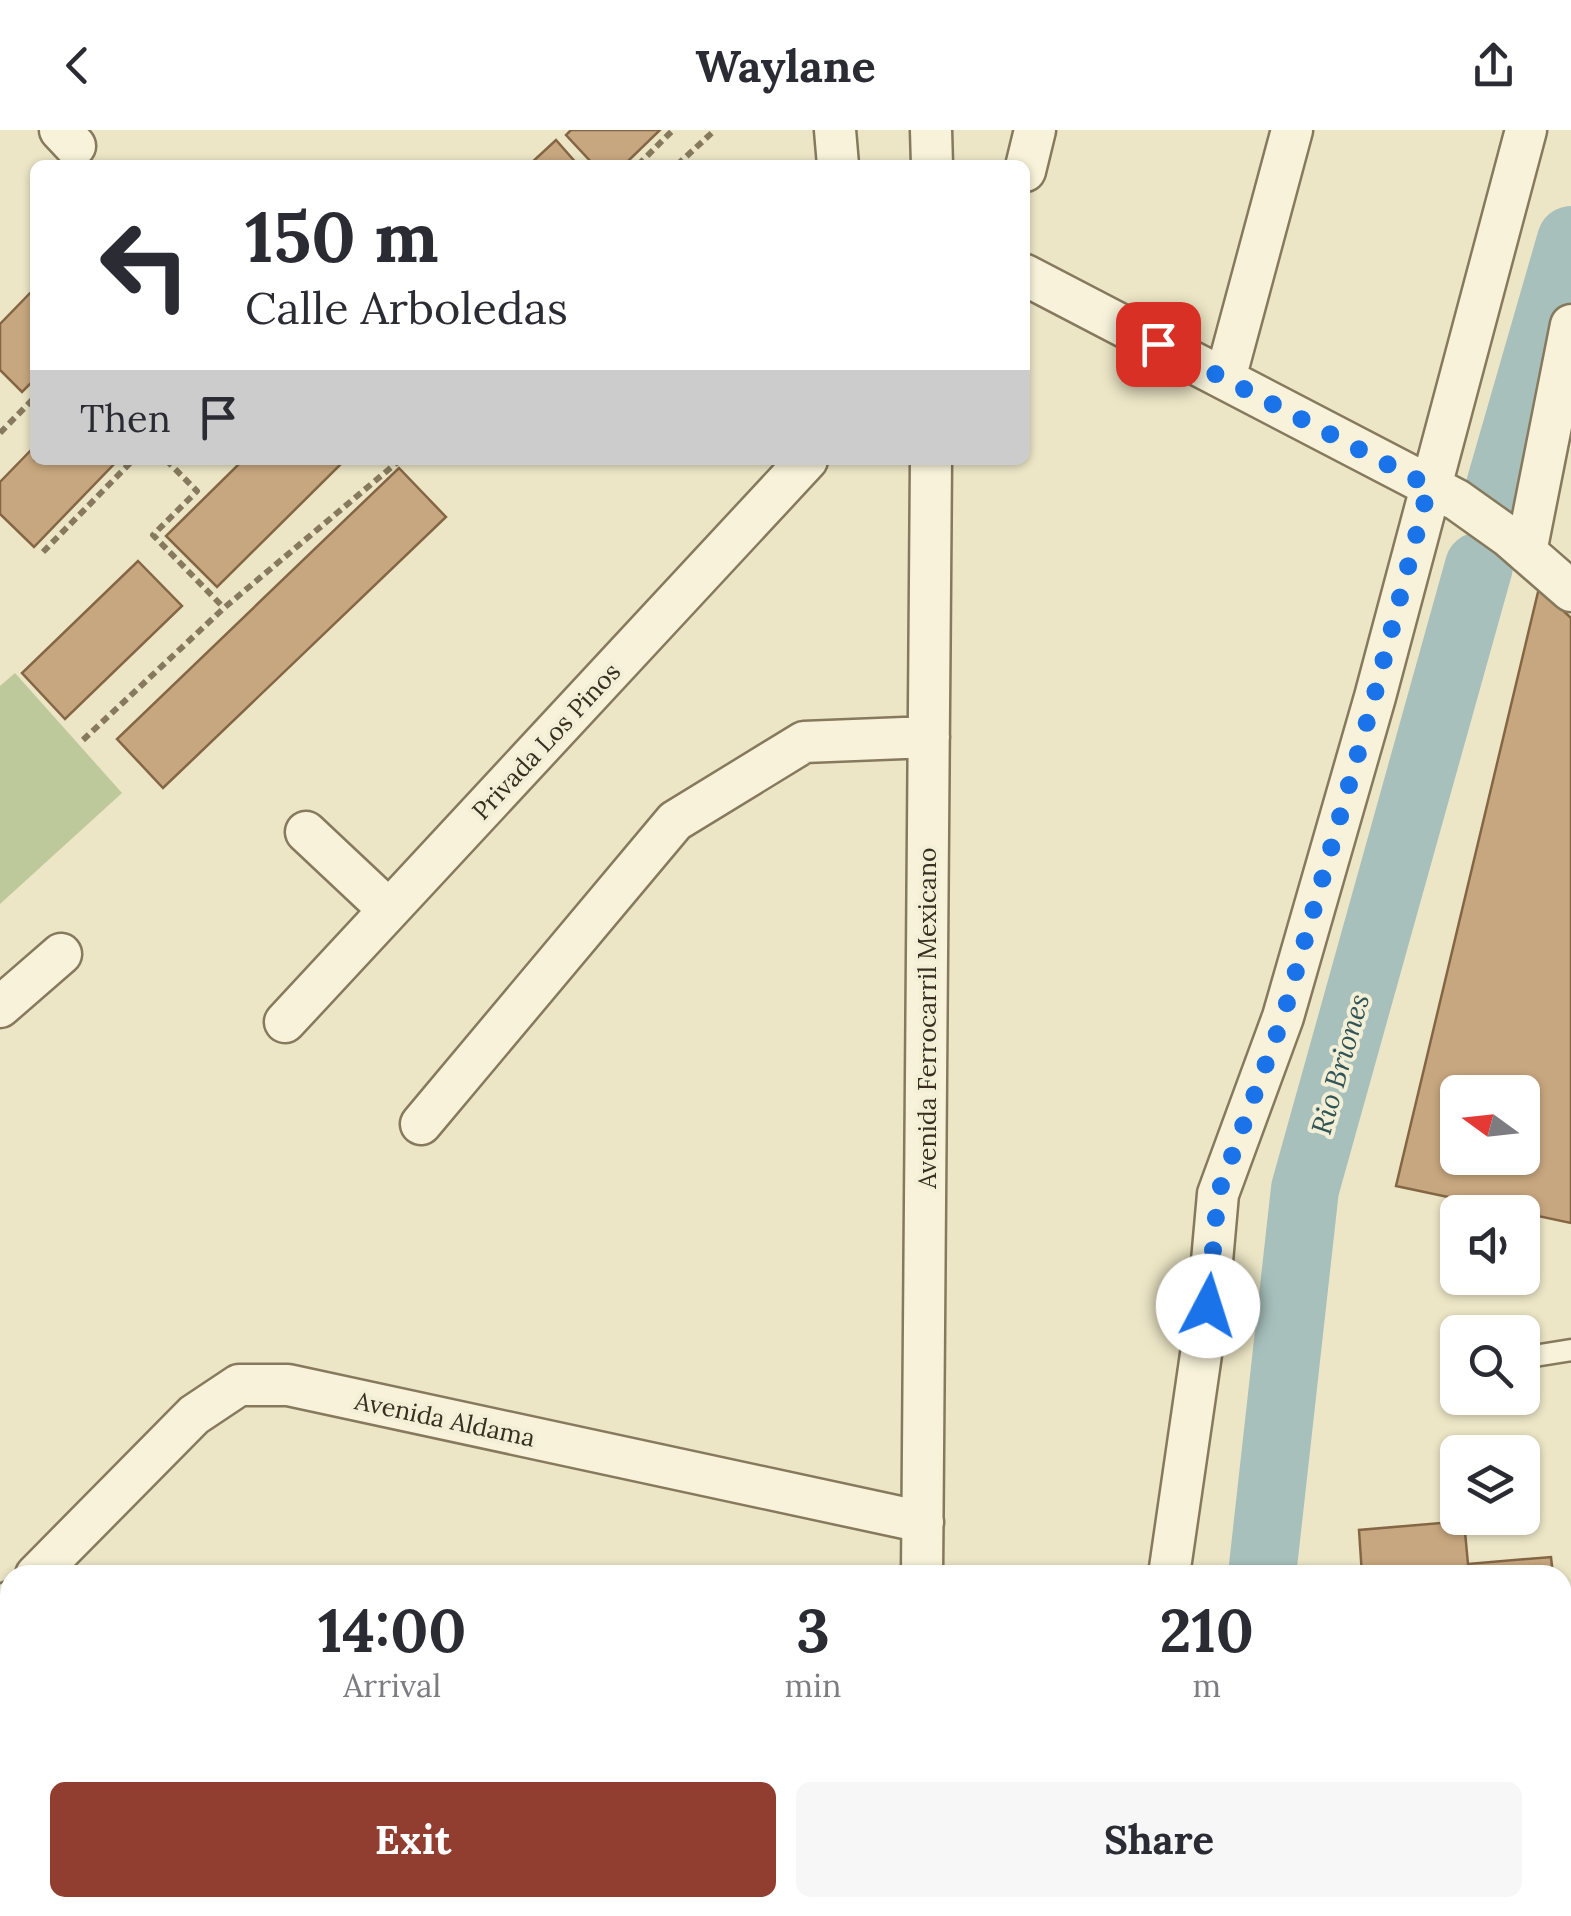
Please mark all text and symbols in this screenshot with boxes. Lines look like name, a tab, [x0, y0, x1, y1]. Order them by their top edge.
text: Waylane	[695, 37, 876, 94]
icon: back	[50, 38, 105, 93]
icon: share	[1466, 38, 1521, 93]
text: 150 m	[245, 192, 439, 281]
icon: left	[80, 200, 210, 330]
text: Calle Arboledas	[245, 279, 568, 336]
pin	[1116, 302, 1201, 387]
icon: arrive	[1131, 317, 1186, 372]
icon: arrive	[191, 390, 246, 445]
text: Then	[80, 394, 171, 442]
street label: Privada Los Pinos	[465, 656, 627, 826]
street label: Avenida Ferrocarril Mexicano	[911, 847, 943, 1190]
water label: Rio Briones	[1303, 989, 1377, 1139]
north arrow	[1440, 1075, 1540, 1175]
map controls	[1440, 1075, 1540, 1535]
button: sound	[1440, 1195, 1540, 1295]
position arrow	[1156, 1254, 1260, 1358]
button: search	[1440, 1315, 1540, 1415]
street label: Avenida Aldama	[351, 1384, 538, 1454]
button: layers	[1440, 1435, 1540, 1535]
text: 14:00	[318, 1592, 466, 1668]
text: 3	[796, 1592, 830, 1668]
text: 210	[1159, 1592, 1254, 1668]
text: Arrival	[343, 1665, 441, 1706]
text: min	[784, 1665, 842, 1706]
text: m	[1192, 1665, 1221, 1706]
button: Exit	[50, 1782, 776, 1897]
button: Share	[796, 1782, 1522, 1897]

